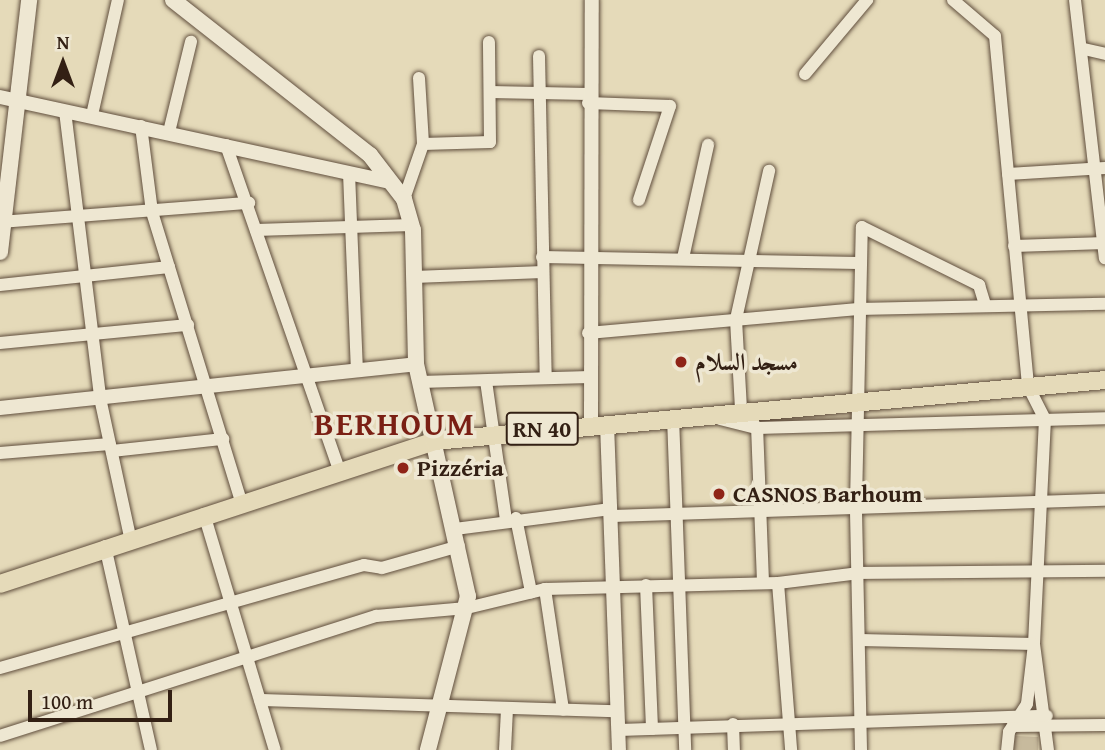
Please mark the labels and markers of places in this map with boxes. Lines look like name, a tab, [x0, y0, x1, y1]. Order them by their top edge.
place label: مسجد السلام	[695, 348, 798, 376]
marker: مسجد السلام	[673, 354, 689, 370]
place label: Pizzéria	[417, 454, 504, 482]
marker: Pizzéria	[395, 460, 411, 476]
place label: CASNOS Barhoum	[733, 480, 922, 508]
marker: CASNOS Barhoum	[711, 486, 727, 502]

